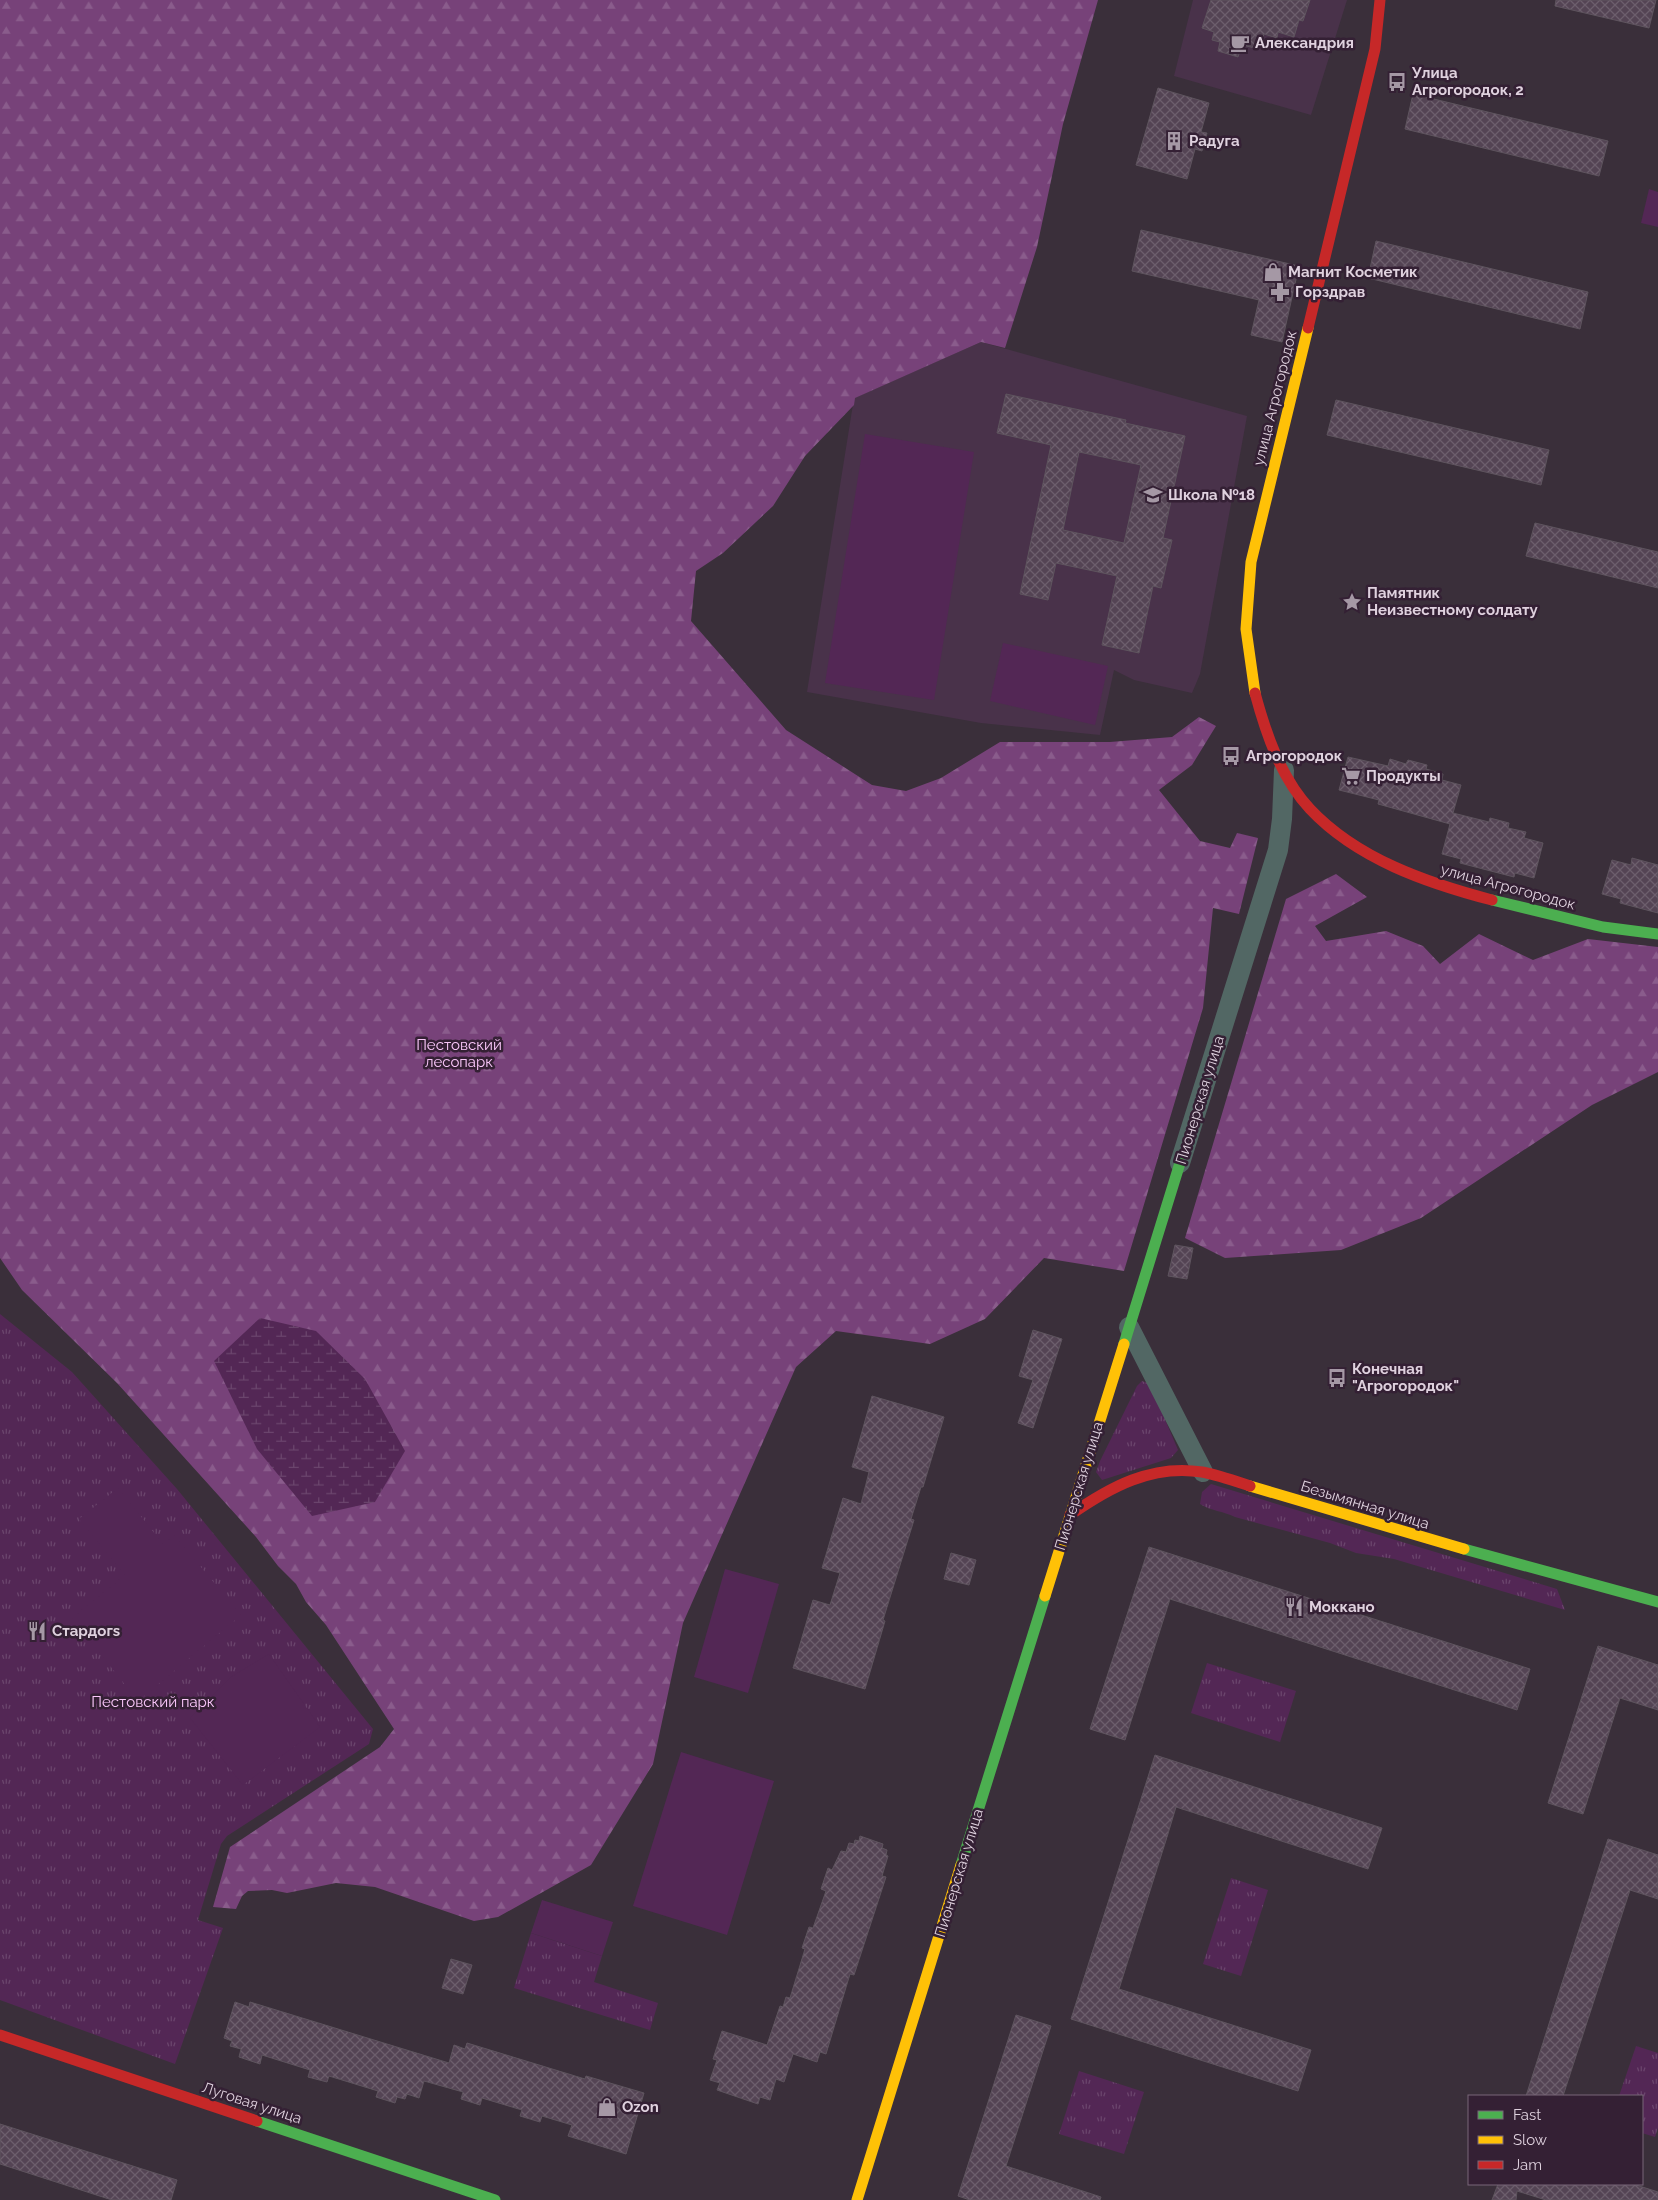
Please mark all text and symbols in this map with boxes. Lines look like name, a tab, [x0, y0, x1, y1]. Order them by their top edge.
cafe icon: Александрия	[1229, 32, 1251, 54]
place label: Александрия	[1255, 34, 1354, 52]
place label: Улица Агрогородок, 2	[1411, 64, 1524, 99]
bus stop icon: Улица Агрогородок, 2	[1386, 71, 1408, 93]
building icon: Радуга	[1163, 130, 1185, 152]
place label: Радуга	[1189, 132, 1240, 150]
shop icon: Магнит Косметик	[1262, 261, 1284, 283]
place label: Магнит Косметик	[1288, 263, 1418, 281]
pharmacy icon: Горздрав	[1269, 281, 1291, 303]
place label: Горздрав	[1295, 283, 1365, 301]
street label: улица Агрогородок	[1249, 328, 1301, 468]
school or university icon: Школа №18	[1142, 484, 1164, 506]
place label: Школа №18	[1168, 486, 1255, 504]
place label: Памятник Неизвестному солдату	[1367, 584, 1538, 619]
place icon: Памятник Неизвестному солдату	[1341, 591, 1363, 613]
bus stop icon: Агрогородок	[1220, 745, 1242, 767]
place label: Агрогородок	[1246, 747, 1343, 765]
supermarket icon: Продукты	[1340, 765, 1362, 787]
place label: Продукты	[1366, 767, 1441, 785]
street label: улица Агрогородок	[1439, 860, 1578, 914]
street label: Пионерская улица	[1172, 1034, 1228, 1166]
park label: Пестовский лесопарк	[416, 1036, 502, 1071]
place label: Конечная "Агрогородок"	[1352, 1360, 1459, 1395]
bus stop icon: Конечная "Агрогородок"	[1326, 1367, 1348, 1389]
street label: Пионерская улица	[1051, 1420, 1107, 1552]
street label: Безымянная улица	[1299, 1477, 1431, 1533]
restaurant icon: Моккано	[1283, 1596, 1305, 1618]
place label: Моккано	[1309, 1598, 1375, 1616]
restaurant icon: Стардогs	[26, 1620, 48, 1642]
place label: Стардогs	[52, 1622, 120, 1640]
park label: Пестовский парк	[91, 1693, 215, 1711]
street label: Пионерская улица	[931, 1807, 987, 1939]
street label: Луговая улица	[200, 2078, 304, 2128]
legend	[1468, 2095, 1643, 2185]
shop icon: Ozon	[596, 2096, 618, 2118]
place label: Ozon	[622, 2098, 659, 2116]
text: Fast	[1513, 2106, 1541, 2124]
text: Slow	[1513, 2131, 1547, 2149]
text: Jam	[1513, 2156, 1542, 2174]

